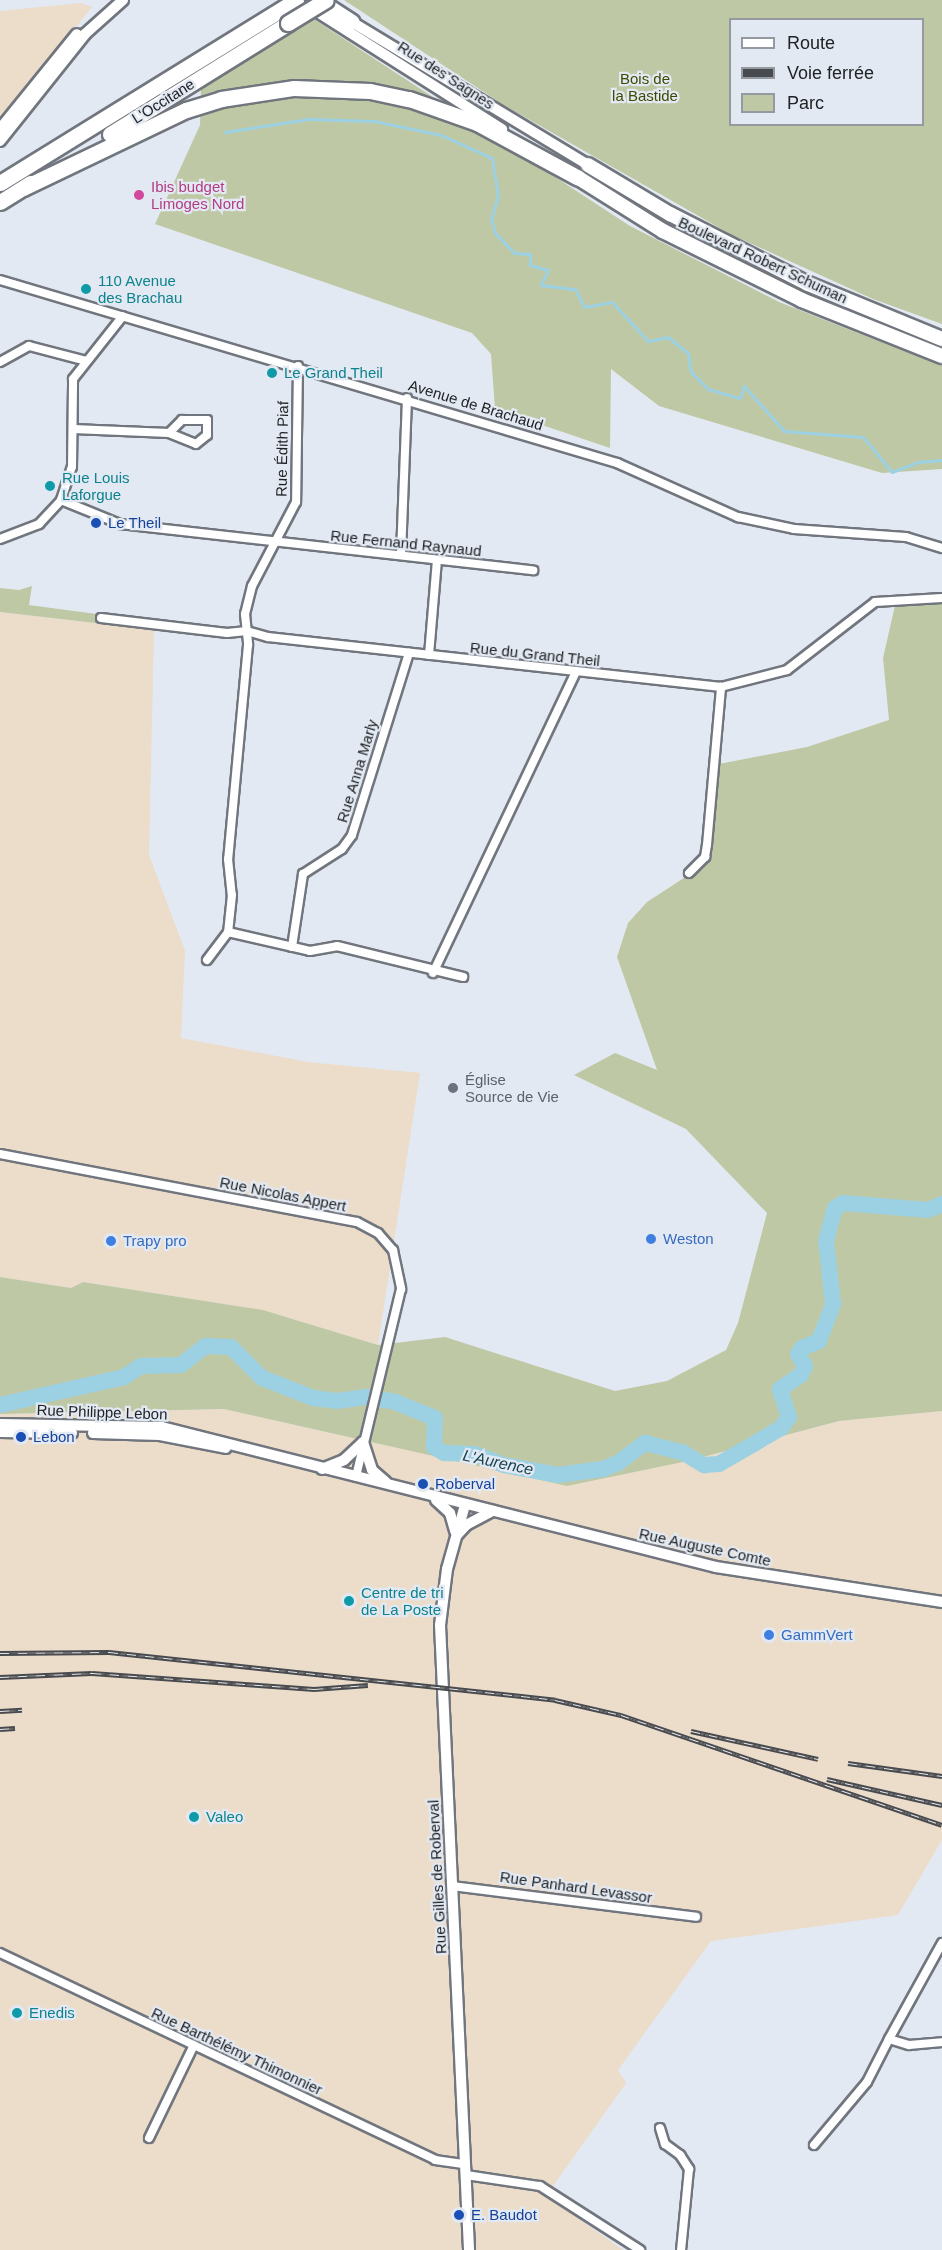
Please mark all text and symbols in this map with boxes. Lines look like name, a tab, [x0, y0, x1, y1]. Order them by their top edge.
legend	[729, 18, 924, 126]
text: Route	[787, 33, 835, 53]
street label: Rue des Sagnes	[395, 37, 497, 113]
text: Voie ferrée	[787, 63, 874, 83]
park label: Bois de la Bastide	[612, 69, 678, 104]
street label: L'Occitane	[128, 75, 198, 127]
text: Parc	[787, 93, 824, 113]
place label: Ibis budget Limoges Nord	[151, 177, 244, 212]
marker: Ibis budget Limoges Nord	[132, 188, 146, 202]
street label: Boulevard Robert Schuman	[676, 213, 850, 307]
place label: 110 Avenue des Brachau	[98, 271, 182, 306]
marker: 110 Avenue des Brachau	[79, 282, 93, 296]
place label: Le Grand Theil	[284, 364, 383, 382]
marker: Le Grand Theil	[265, 366, 279, 380]
street label: Avenue de Brachaud	[407, 376, 545, 434]
street label: Rue Édith Piaf	[272, 401, 292, 497]
place label: Rue Louis Laforgue	[62, 468, 130, 503]
marker: Rue Louis Laforgue	[43, 479, 57, 493]
place label: Le Theil	[108, 514, 161, 532]
marker: Le Theil	[89, 516, 103, 530]
street label: Rue Fernand Raynaud	[330, 526, 482, 560]
street label: Rue du Grand Theil	[469, 638, 601, 670]
street label: Rue Anna Marly	[333, 717, 381, 825]
place label: Église Source de Vie	[465, 1070, 559, 1105]
marker: Église Source de Vie	[446, 1081, 460, 1095]
street label: Rue Nicolas Appert	[218, 1173, 348, 1215]
place label: Weston	[663, 1230, 714, 1248]
place label: Trapy pro	[123, 1232, 187, 1250]
marker: Weston	[644, 1232, 658, 1246]
marker: Trapy pro	[104, 1234, 118, 1248]
street label: Rue Philippe Lebon	[36, 1401, 168, 1423]
place label: Lebon	[33, 1428, 75, 1446]
marker: Lebon	[14, 1430, 28, 1444]
water label: L'Aurence	[461, 1446, 535, 1480]
place label: Roberval	[435, 1475, 495, 1493]
marker: Roberval	[416, 1477, 430, 1491]
street label: Rue Auguste Comte	[637, 1524, 773, 1570]
place label: Centre de tri de La Poste	[361, 1583, 444, 1618]
marker: Centre de tri de La Poste	[342, 1594, 356, 1608]
place label: GammVert	[781, 1626, 853, 1644]
marker: GammVert	[762, 1628, 776, 1642]
street label: Rue Gilles de Roberval	[424, 1800, 450, 1954]
place label: Valeo	[206, 1808, 243, 1826]
marker: Valeo	[187, 1810, 201, 1824]
street label: Rue Panhard Levassor	[499, 1867, 653, 1907]
street label: Rue Barthélémy Thimonnier	[149, 2003, 325, 2099]
place label: Enedis	[29, 2004, 75, 2022]
marker: Enedis	[10, 2006, 24, 2020]
place label: E. Baudot	[471, 2206, 537, 2224]
marker: E. Baudot	[452, 2208, 466, 2222]

